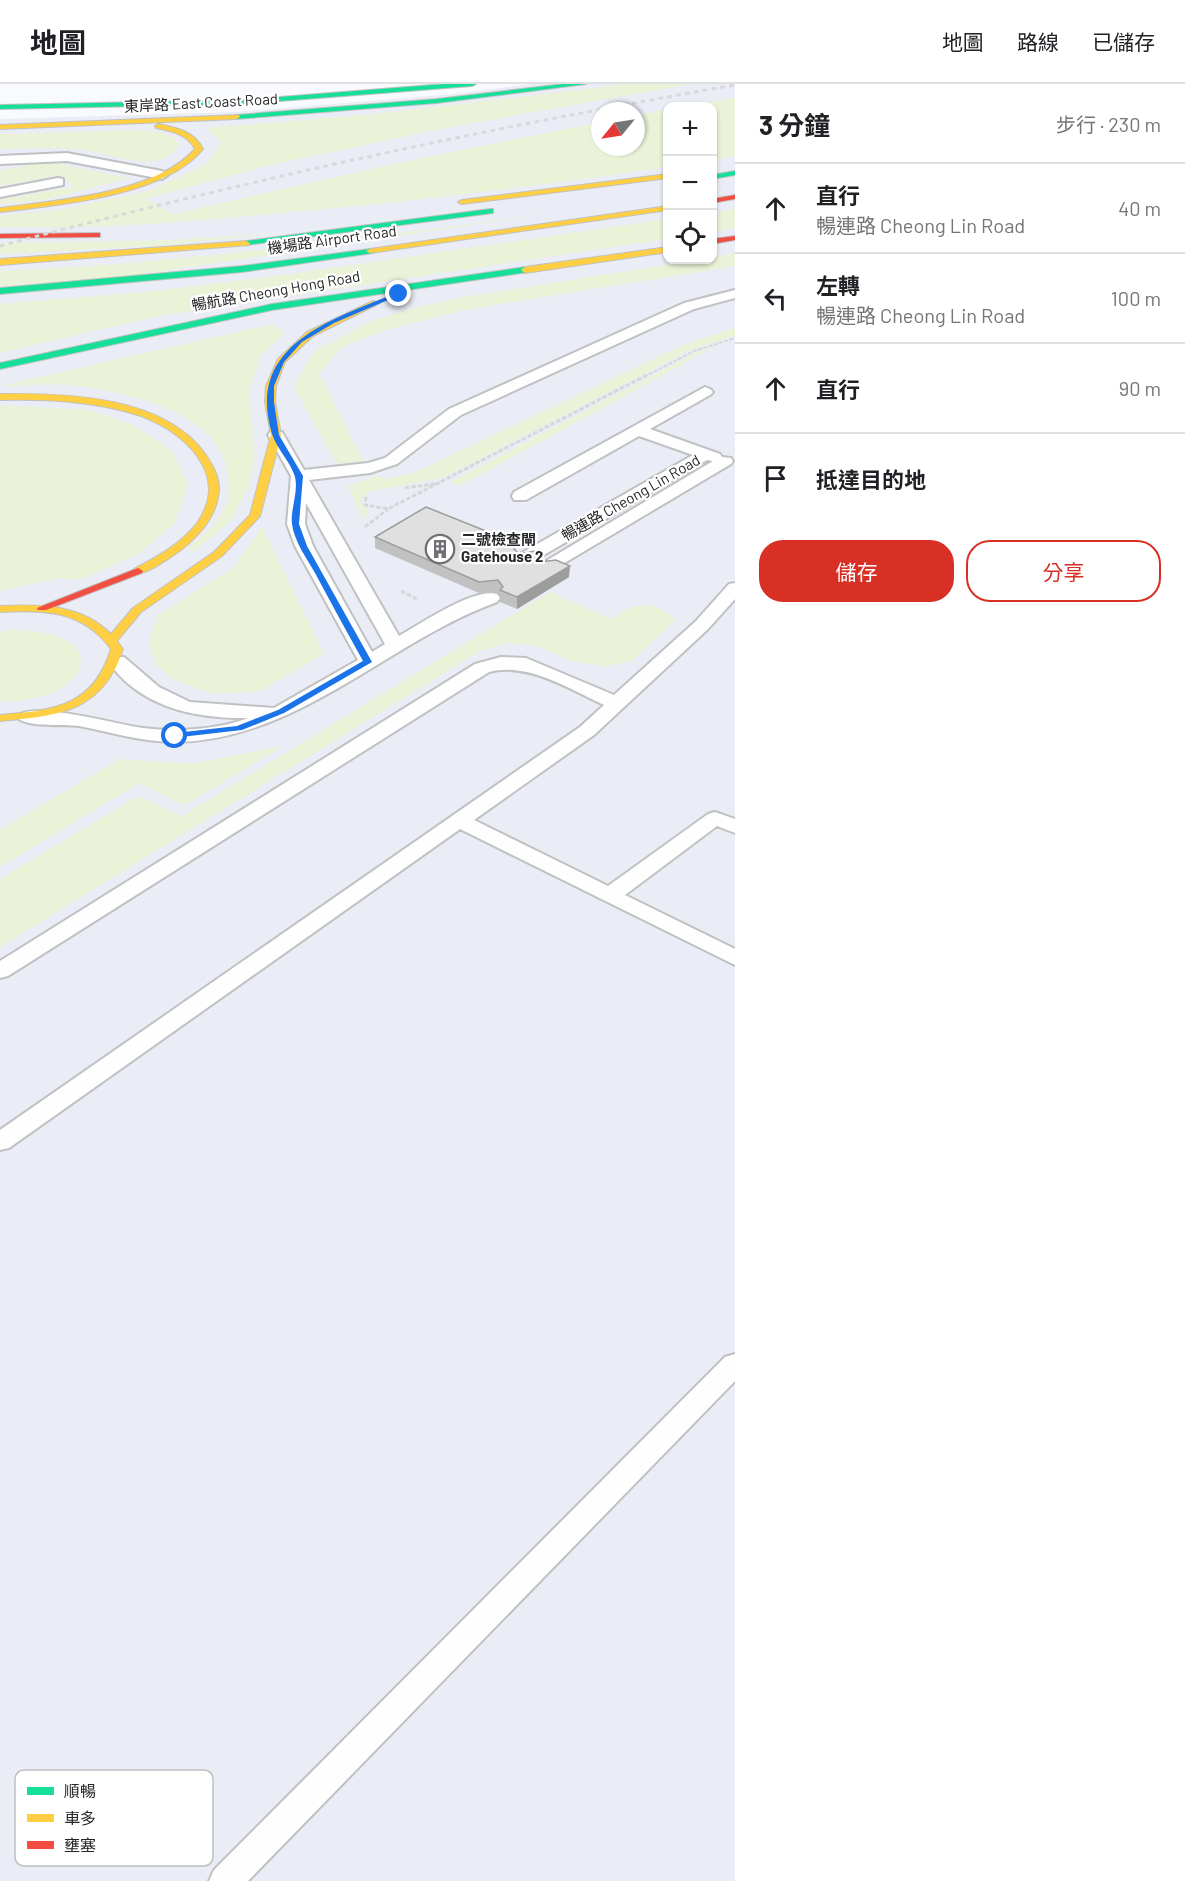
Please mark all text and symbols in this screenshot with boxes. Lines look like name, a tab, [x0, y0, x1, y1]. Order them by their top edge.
text: 地圖	[30, 25, 86, 59]
text: 地圖	[942, 29, 984, 54]
text: 路線	[1017, 29, 1059, 54]
text: 已儲存	[1092, 29, 1155, 54]
street label: 東岸路 East Coast Road	[124, 89, 278, 115]
north arrow	[591, 102, 645, 156]
map controls	[663, 102, 717, 264]
button: +	[663, 102, 717, 156]
text: 3 分鐘	[759, 109, 830, 140]
text: 步行 · 230 m	[1056, 112, 1161, 136]
button: −	[663, 156, 717, 210]
text: 直行	[816, 182, 860, 208]
icon: ahead	[759, 192, 792, 225]
text: 40 m	[1118, 196, 1161, 220]
button: locate	[663, 210, 717, 264]
text: 暢連路 Cheong Lin Road	[816, 213, 1025, 237]
street label: 機場路 Airport Road	[266, 221, 398, 257]
street label: 暢航路 Cheong Hong Road	[190, 266, 361, 314]
text: 左轉	[816, 272, 860, 298]
route end	[385, 280, 411, 306]
icon: left	[759, 282, 792, 315]
text: 100 m	[1111, 286, 1161, 310]
text: 暢連路 Cheong Lin Road	[816, 303, 1025, 327]
icon: ahead	[759, 372, 792, 405]
text: 直行	[816, 376, 860, 402]
text: 90 m	[1119, 376, 1161, 400]
street label: 暢連路 Cheong Lin Road	[558, 450, 703, 544]
icon: arrive	[759, 462, 792, 495]
text: 抵達目的地	[816, 466, 926, 492]
place label: 二號檢查閘 Gatehouse 2	[461, 530, 544, 565]
building icon: 二號檢查閘 Gatehouse 2	[424, 533, 456, 565]
button: 儲存	[759, 540, 954, 602]
button: 分享	[966, 540, 1161, 602]
route start	[161, 722, 187, 748]
legend	[15, 1770, 213, 1866]
text: 順暢	[64, 1781, 96, 1800]
text: 車多	[64, 1808, 96, 1827]
text: 壅塞	[64, 1835, 96, 1854]

